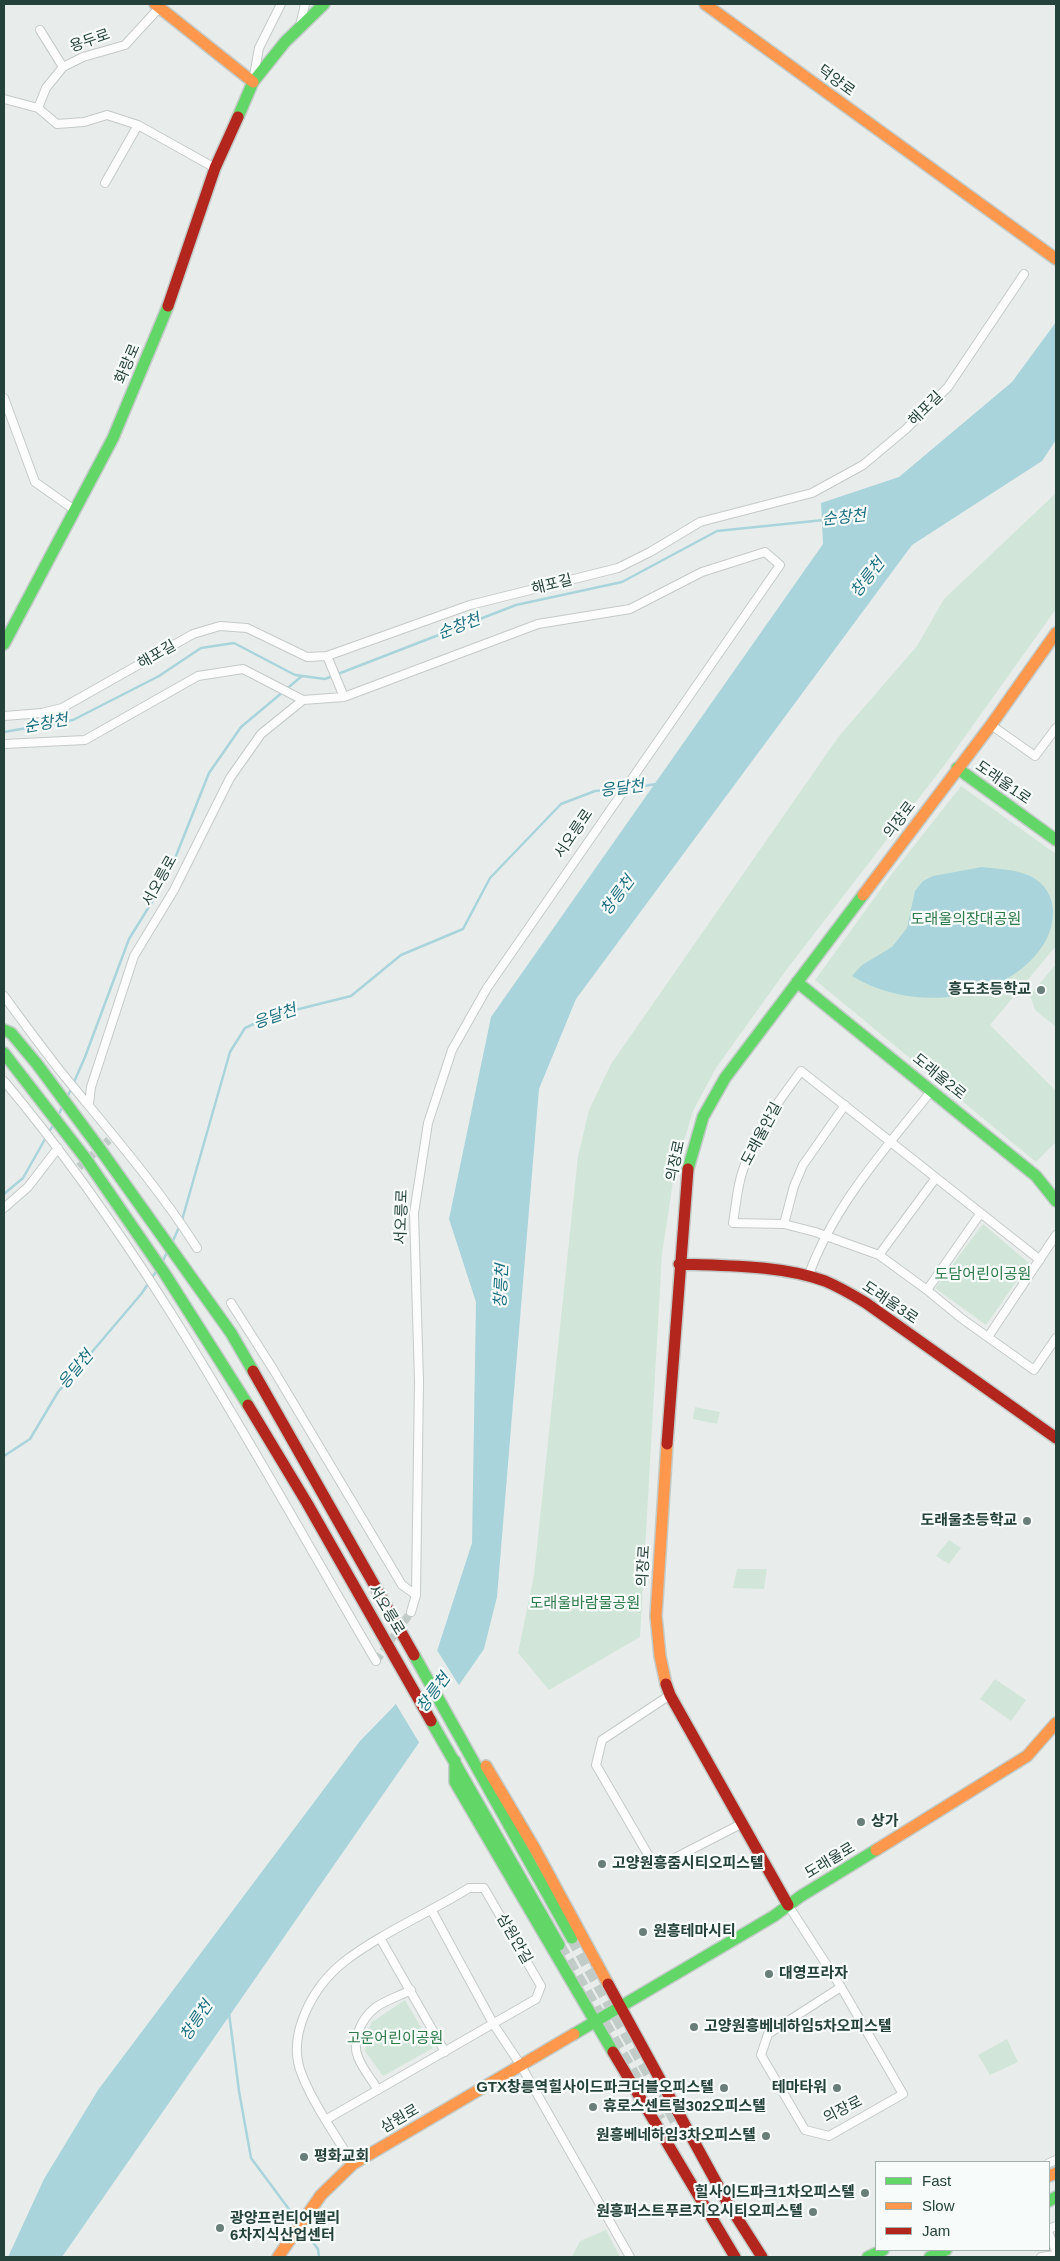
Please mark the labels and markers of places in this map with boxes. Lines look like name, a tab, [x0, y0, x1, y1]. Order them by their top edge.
place label: 흥도초등학교	[948, 981, 1031, 999]
marker: 흥도초등학교	[1035, 984, 1047, 996]
place label: 도래울초등학교	[920, 1512, 1017, 1530]
marker: 도래울초등학교	[1021, 1515, 1033, 1527]
place label: 상가	[871, 1813, 899, 1831]
marker: 상가	[855, 1816, 867, 1828]
place label: 고양원흥줌시티오피스텔	[612, 1855, 764, 1873]
marker: 고양원흥줌시티오피스텔	[596, 1858, 608, 1870]
place label: 원흥테마시티	[653, 1923, 736, 1941]
marker: 원흥테마시티	[637, 1926, 649, 1938]
place label: 대영프라자	[779, 1965, 848, 1983]
marker: 대영프라자	[763, 1968, 775, 1980]
place label: 고양원흥베네하임5차오피스텔	[704, 2018, 892, 2036]
marker: 고양원흥베네하임5차오피스텔	[688, 2021, 700, 2033]
place label: GTX창릉역힐사이드파크더블오피스텔	[476, 2079, 714, 2097]
place label: 테마타워	[772, 2079, 827, 2097]
marker: GTX창릉역힐사이드파크더블오피스텔	[718, 2082, 730, 2094]
marker: 테마타워	[831, 2082, 843, 2094]
place label: 휴로스센트럴302오피스텔	[603, 2098, 766, 2116]
marker: 휴로스센트럴302오피스텔	[587, 2101, 599, 2113]
place label: 원흥베네하임3차오피스텔	[596, 2127, 756, 2145]
marker: 원흥베네하임3차오피스텔	[760, 2130, 772, 2142]
place label: 평화교회	[314, 2148, 369, 2166]
marker: 평화교회	[298, 2151, 310, 2163]
place label: 힐사이드파크1차오피스텔	[695, 2184, 855, 2202]
marker: 힐사이드파크1차오피스텔	[859, 2187, 871, 2199]
place label: 원흥퍼스트푸르지오시티오피스텔	[596, 2203, 803, 2221]
marker: 원흥퍼스트푸르지오시티오피스텔	[807, 2206, 819, 2218]
place label: 광양프런티어밸리 6차지식산업센터	[230, 2210, 340, 2245]
marker: 광양프런티어밸리 6차지식산업센터	[214, 2222, 226, 2234]

